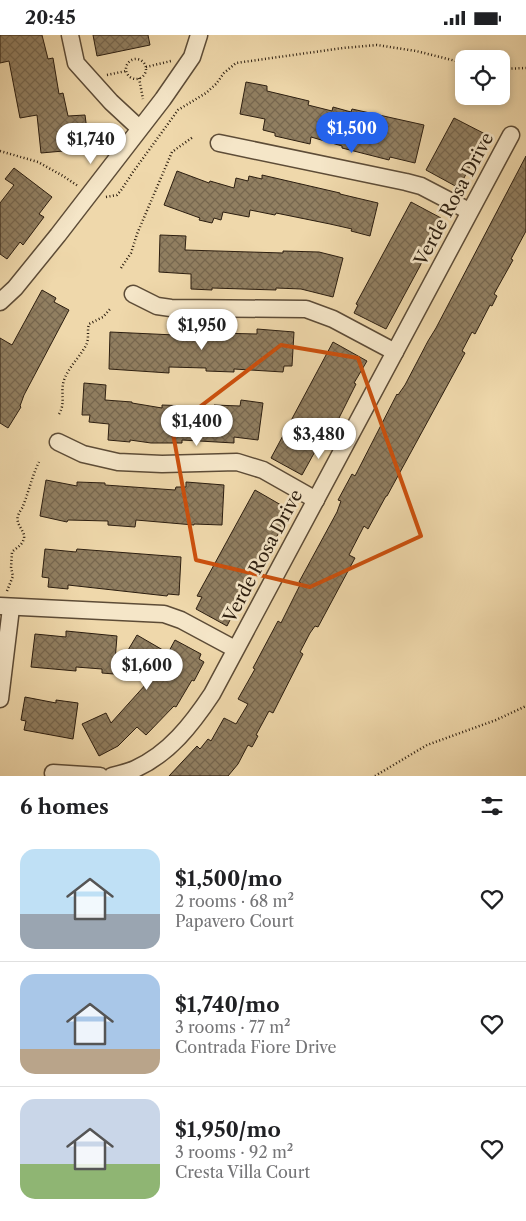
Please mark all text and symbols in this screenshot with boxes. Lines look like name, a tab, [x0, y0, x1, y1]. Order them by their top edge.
text: 20:45	[25, 6, 76, 29]
map controls	[455, 50, 510, 105]
button: locate	[455, 50, 510, 105]
pin: $1,500	[311, 111, 393, 154]
text: $1,500	[327, 118, 377, 138]
pin: $1,740	[50, 123, 132, 165]
text: $1,740	[67, 129, 115, 149]
street label: Verde Rosa Drive	[409, 129, 498, 270]
pin: $1,950	[161, 309, 243, 351]
text: $1,950	[178, 315, 226, 335]
pin: $1,400	[156, 405, 238, 447]
text: $1,400	[172, 411, 222, 431]
pin: $3,480	[278, 417, 360, 460]
text: $3,480	[293, 424, 345, 444]
street label: Verde Rosa Drive	[218, 486, 307, 627]
pin: $1,600	[106, 649, 188, 691]
text: $1,600	[122, 655, 172, 675]
icon: filters	[478, 792, 506, 820]
text: 6 homes	[20, 794, 109, 819]
text: $1,500/mo	[175, 866, 282, 891]
icon: home	[60, 869, 120, 929]
icon: heart	[478, 885, 506, 913]
text: 2 rooms · 68 m²	[175, 891, 294, 911]
text: Papavero Court	[175, 911, 294, 931]
text: $1,740/mo	[175, 992, 280, 1017]
icon: home	[60, 994, 120, 1054]
icon: heart	[478, 1010, 506, 1038]
text: 3 rooms · 77 m²	[175, 1017, 291, 1037]
text: Contrada Fiore Drive	[175, 1037, 337, 1057]
text: $1,950/mo	[175, 1117, 281, 1142]
icon: home	[60, 1119, 120, 1179]
icon: heart	[478, 1135, 506, 1163]
text: 3 rooms · 92 m²	[175, 1142, 293, 1162]
text: Cresta Villa Court	[175, 1162, 310, 1182]

